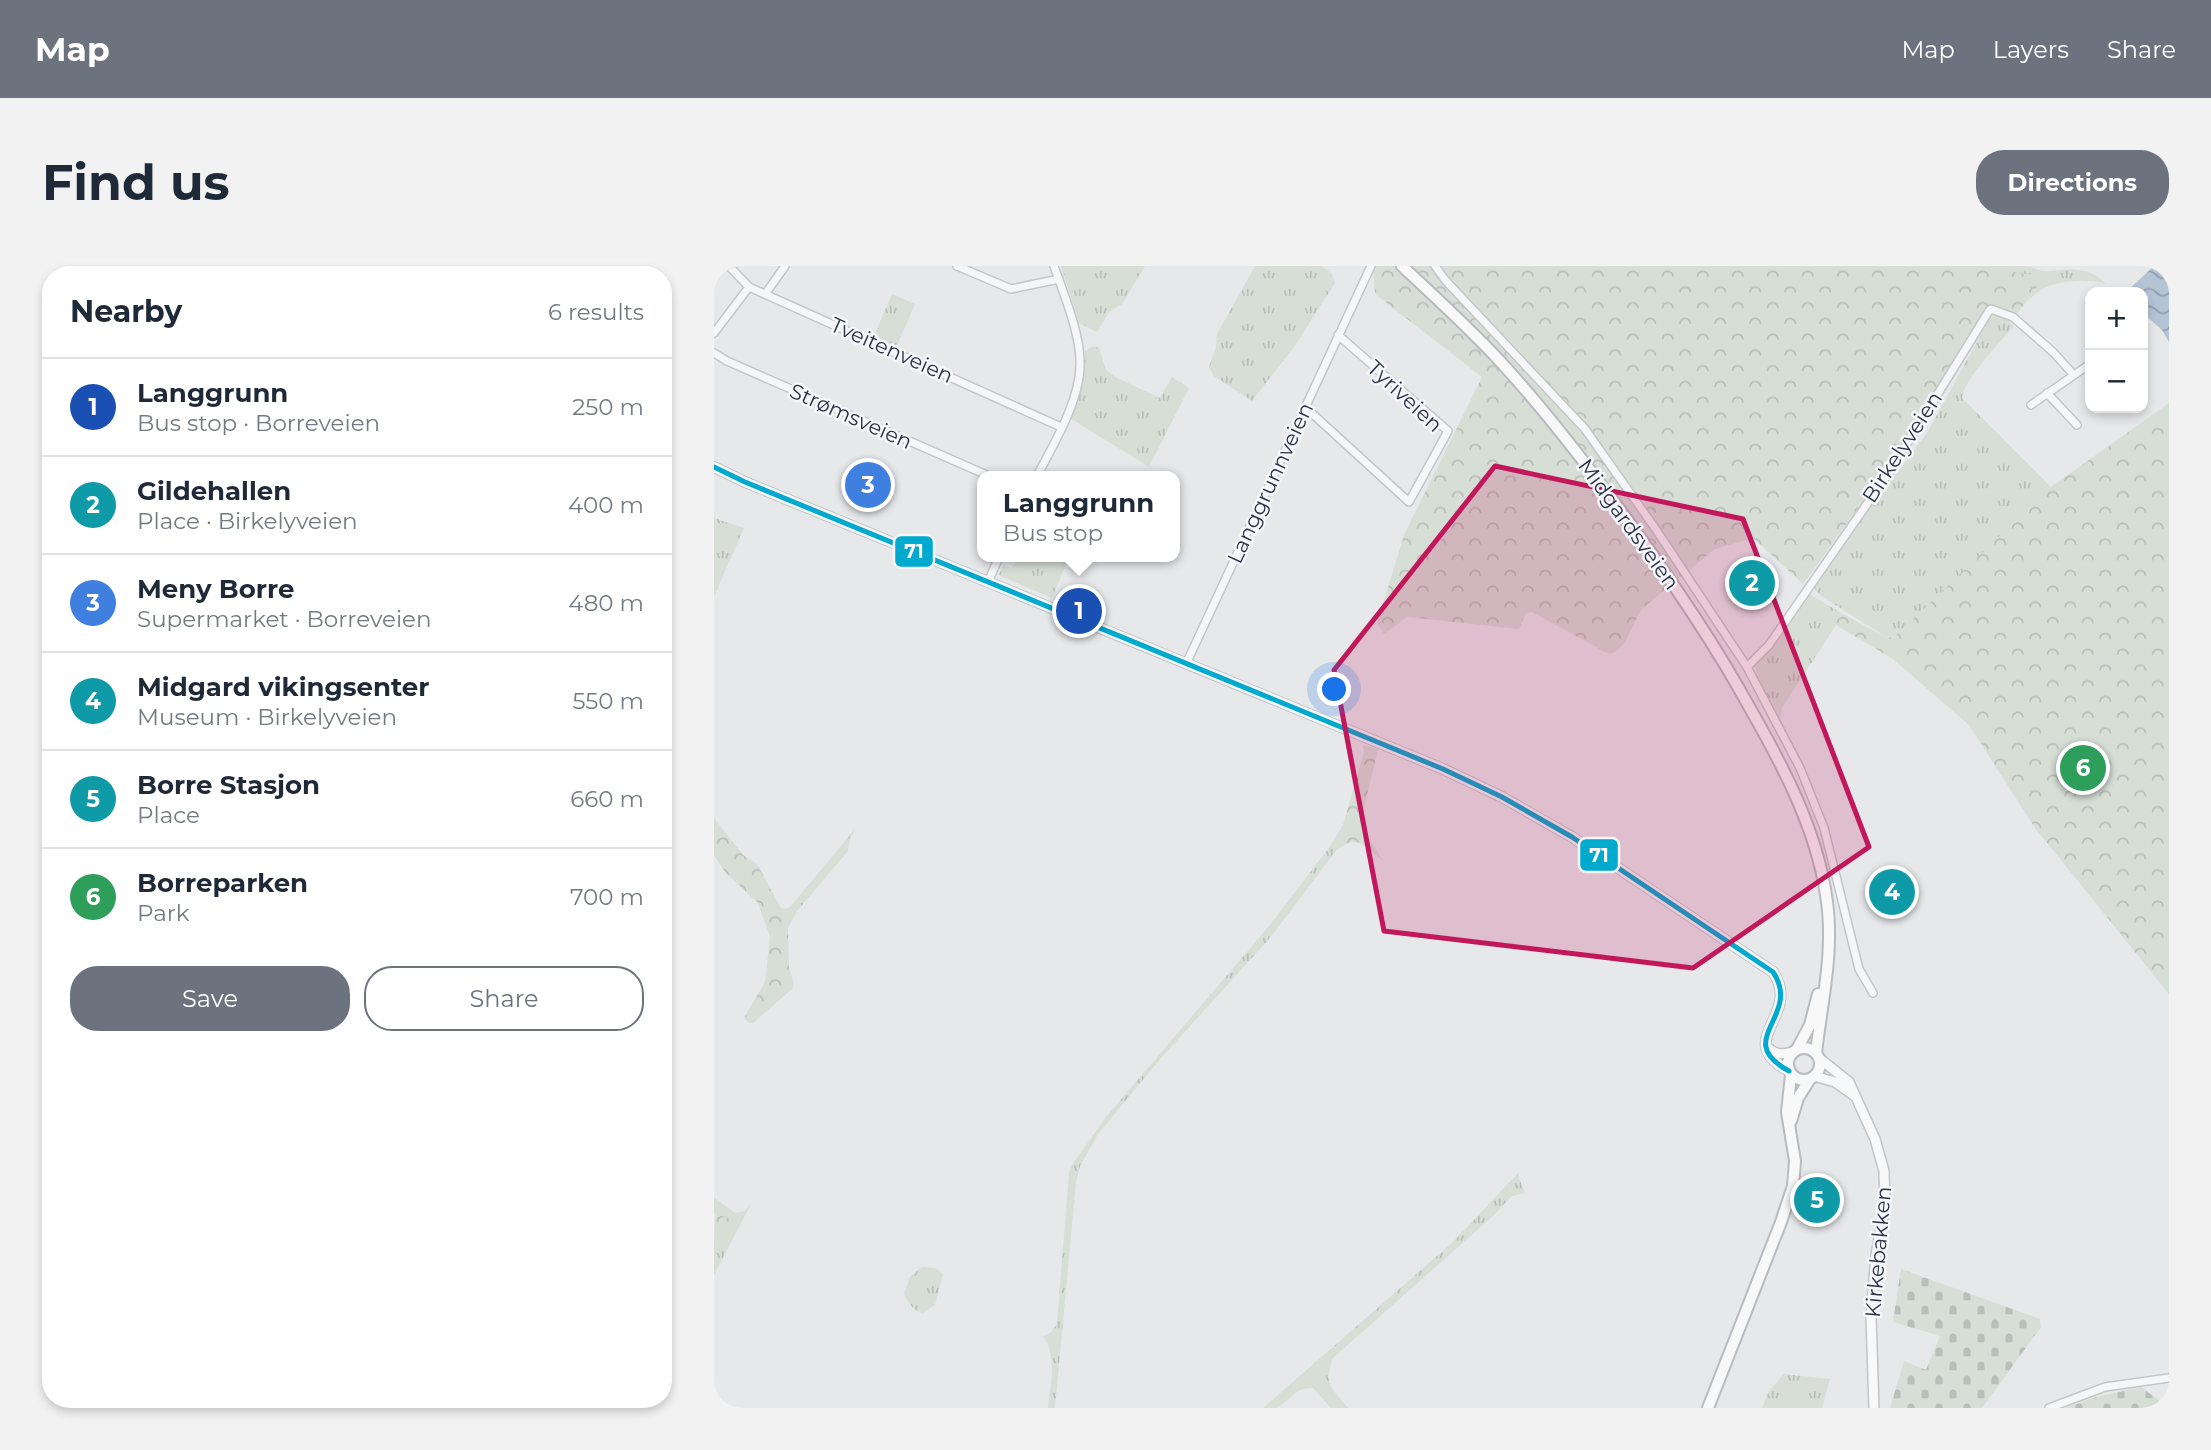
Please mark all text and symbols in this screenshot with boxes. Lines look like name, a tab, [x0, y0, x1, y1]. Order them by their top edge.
text: Map	[35, 29, 110, 69]
text: Map	[1901, 35, 1955, 64]
text: Layers	[1993, 35, 2069, 64]
text: Share	[2107, 35, 2176, 64]
button: Directions	[1976, 150, 2169, 215]
text: Find us	[42, 153, 230, 212]
map controls	[2085, 287, 2148, 413]
button: +	[2085, 287, 2148, 350]
text: Nearby	[70, 293, 182, 330]
text: 6 results	[548, 298, 644, 326]
street label: Tveitenveien	[827, 312, 957, 388]
button: −	[2085, 350, 2148, 413]
street label: Tyriveien	[1362, 355, 1448, 437]
text: Langgrunn	[137, 377, 288, 409]
street label: Strømsveien	[786, 378, 916, 454]
street label: Birkelyveien	[1857, 387, 1947, 507]
text: 1	[88, 393, 98, 421]
text: 250 m	[572, 393, 644, 421]
street label: Langgrunnveien	[1222, 399, 1318, 567]
text: Bus stop · Borreveien	[137, 409, 380, 437]
street label: Midgardsveien	[1573, 454, 1685, 594]
pin: 3	[845, 459, 891, 511]
popup	[977, 471, 1180, 562]
text: Gildehallen	[137, 475, 291, 507]
text: Langgrunn	[1003, 487, 1154, 519]
text: 2	[86, 491, 100, 519]
text: 400 m	[568, 491, 644, 519]
text: Place · Birkelyveien	[137, 507, 358, 535]
text: Bus stop	[1003, 519, 1103, 547]
line badge: 71	[894, 535, 934, 568]
text: 71	[904, 540, 924, 563]
pin: 2	[1729, 557, 1775, 609]
text: Meny Borre	[137, 573, 294, 605]
pin: 1	[1056, 585, 1102, 637]
text: 3	[86, 589, 100, 617]
text: 480 m	[568, 589, 644, 617]
text: Supermarket · Borreveien	[137, 605, 432, 633]
text: Midgard vikingsenter	[137, 671, 429, 703]
your location	[1317, 672, 1351, 706]
text: 4	[85, 687, 101, 715]
text: 550 m	[572, 687, 644, 715]
text: Museum · Birkelyveien	[137, 703, 397, 731]
pin: 6	[2060, 742, 2106, 794]
text: Borre Stasjon	[137, 769, 320, 801]
text: 5	[86, 785, 100, 813]
text: 660 m	[570, 785, 644, 813]
text: Place	[137, 801, 200, 829]
line badge: 71	[1579, 838, 1619, 872]
text: 71	[1589, 844, 1609, 867]
pin: 4	[1869, 866, 1915, 918]
text: Borreparken	[137, 867, 308, 899]
text: 6	[86, 883, 100, 911]
text: 700 m	[570, 883, 644, 911]
text: Park	[137, 899, 190, 927]
button: Save	[70, 966, 350, 1031]
button: Share	[364, 966, 644, 1031]
pin: 5	[1794, 1174, 1840, 1226]
street label: Kirkebakken	[1860, 1185, 1896, 1319]

